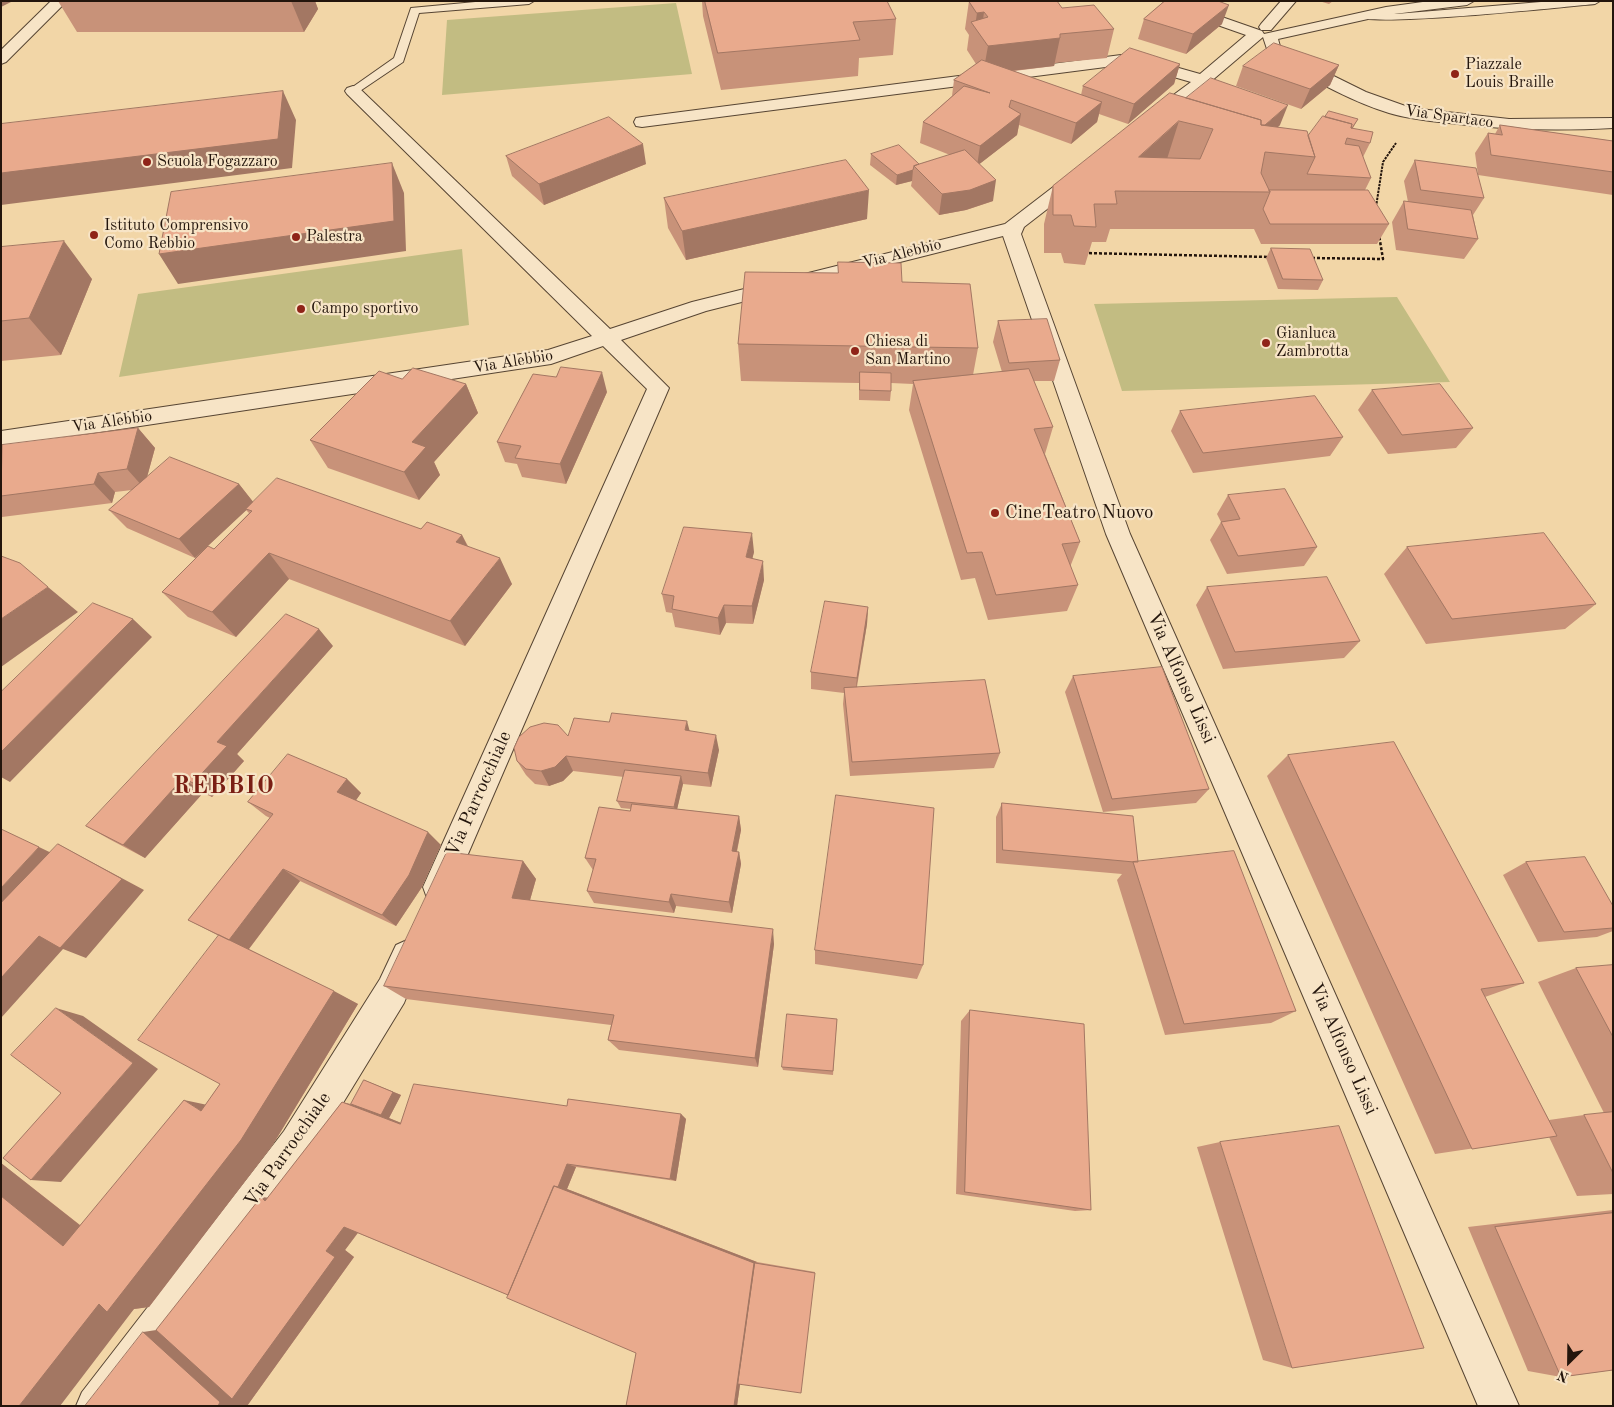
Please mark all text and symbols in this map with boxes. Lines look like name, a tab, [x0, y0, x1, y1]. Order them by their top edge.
place label: Piazzale Louis Braille	[1465, 55, 1554, 93]
marker: Piazzale Louis Braille	[1449, 68, 1461, 80]
street label: Via Spartaco	[1403, 101, 1495, 133]
place label: Scuola Fogazzaro	[157, 152, 278, 172]
marker: Scuola Fogazzaro	[141, 156, 153, 168]
place label: Istituto Comprensivo Como Rebbio	[104, 216, 248, 254]
place label: Palestra	[306, 227, 363, 247]
marker: Istituto Comprensivo Como Rebbio	[88, 229, 100, 241]
marker: Palestra	[290, 231, 302, 243]
street label: Via Alebbio	[860, 235, 944, 273]
place label: Campo sportivo	[311, 299, 418, 319]
marker: Campo sportivo	[295, 303, 307, 315]
place label: Gianluca Zambrotta	[1276, 324, 1349, 362]
place label: Chiesa di San Martino	[865, 332, 950, 370]
marker: Gianluca Zambrotta	[1260, 337, 1272, 349]
marker: Chiesa di San Martino	[849, 345, 861, 357]
street label: Via Alebbio	[472, 346, 554, 378]
street label: Via Alebbio	[71, 407, 153, 437]
place label: CineTeatro Nuovo	[1005, 502, 1153, 524]
marker: CineTeatro Nuovo	[989, 507, 1001, 519]
street label: Via Alfonso Lissi	[1142, 609, 1220, 747]
street label: Via Parrocchiale	[441, 728, 517, 860]
district label: REBBIO	[172, 773, 276, 801]
street label: Via Alfonso Lissi	[1304, 980, 1382, 1118]
street label: Via Parrocchiale	[240, 1088, 336, 1212]
north arrow	[1544, 1337, 1594, 1387]
text: N	[1555, 1367, 1571, 1384]

